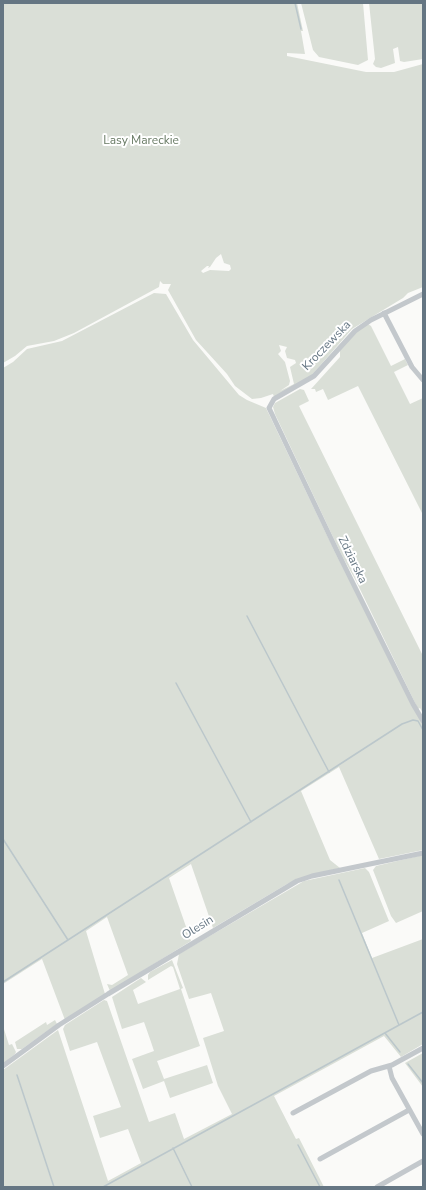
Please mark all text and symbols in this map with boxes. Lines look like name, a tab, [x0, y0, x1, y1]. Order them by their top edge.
park label: Lasy Mareckie	[103, 134, 179, 148]
street label: Kroczewska	[300, 318, 354, 374]
street label: Zdziarska	[334, 534, 370, 586]
street label: Olesin	[180, 913, 216, 943]

